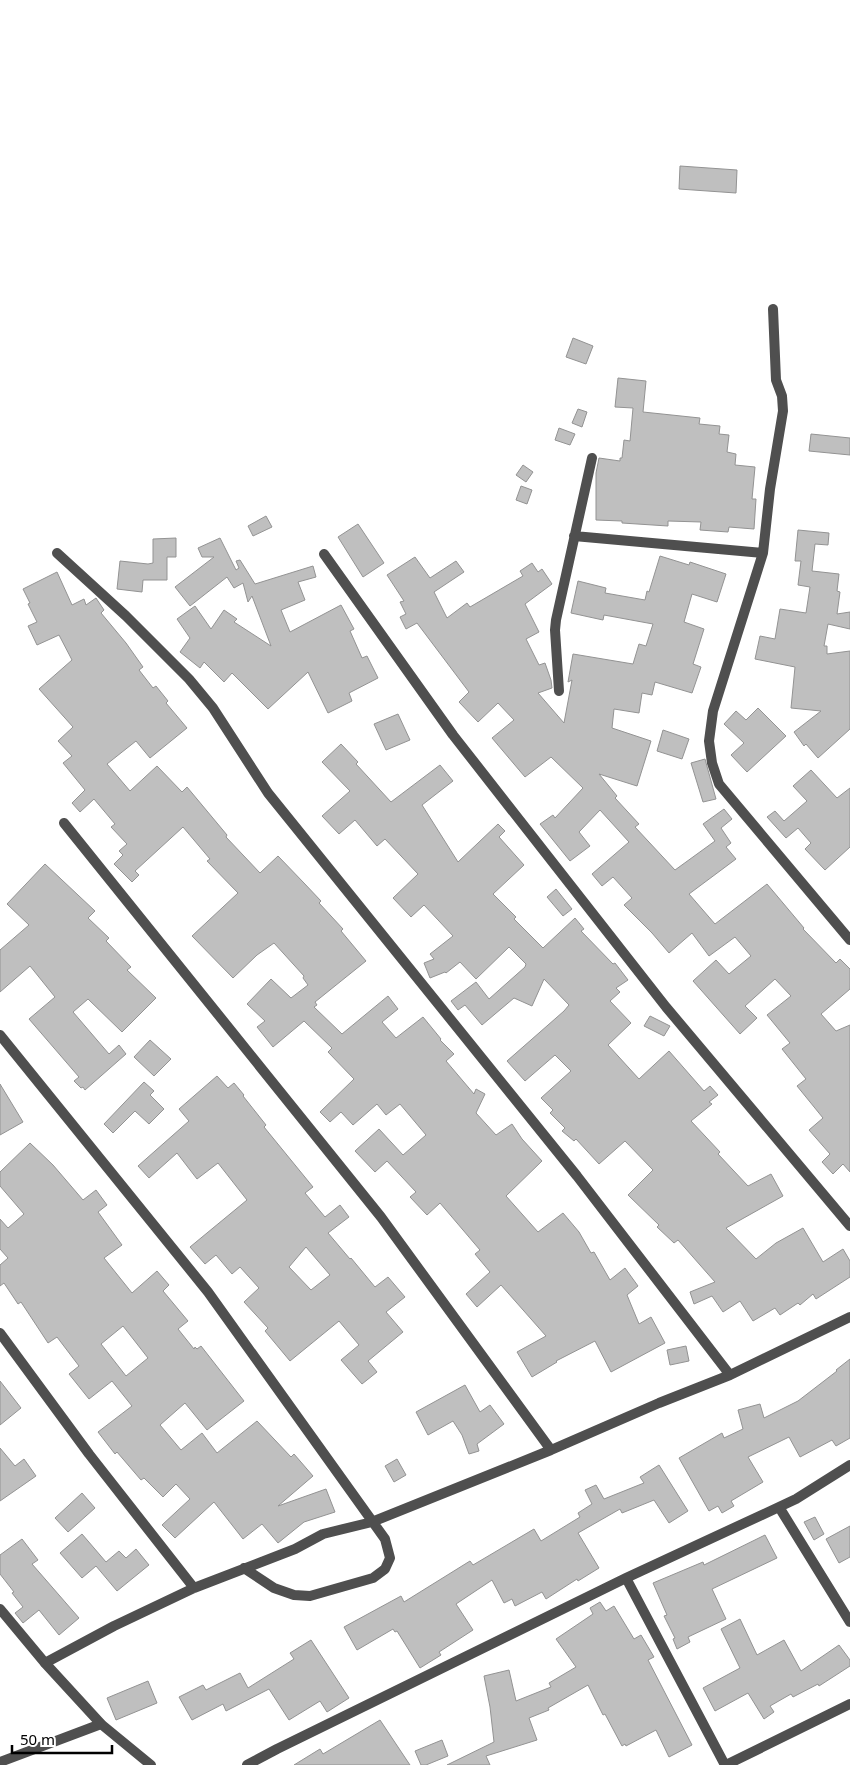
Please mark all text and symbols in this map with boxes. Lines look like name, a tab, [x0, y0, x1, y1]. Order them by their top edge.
scale bar	[12, 1722, 112, 1754]
text: 50 m	[20, 1729, 55, 1749]

